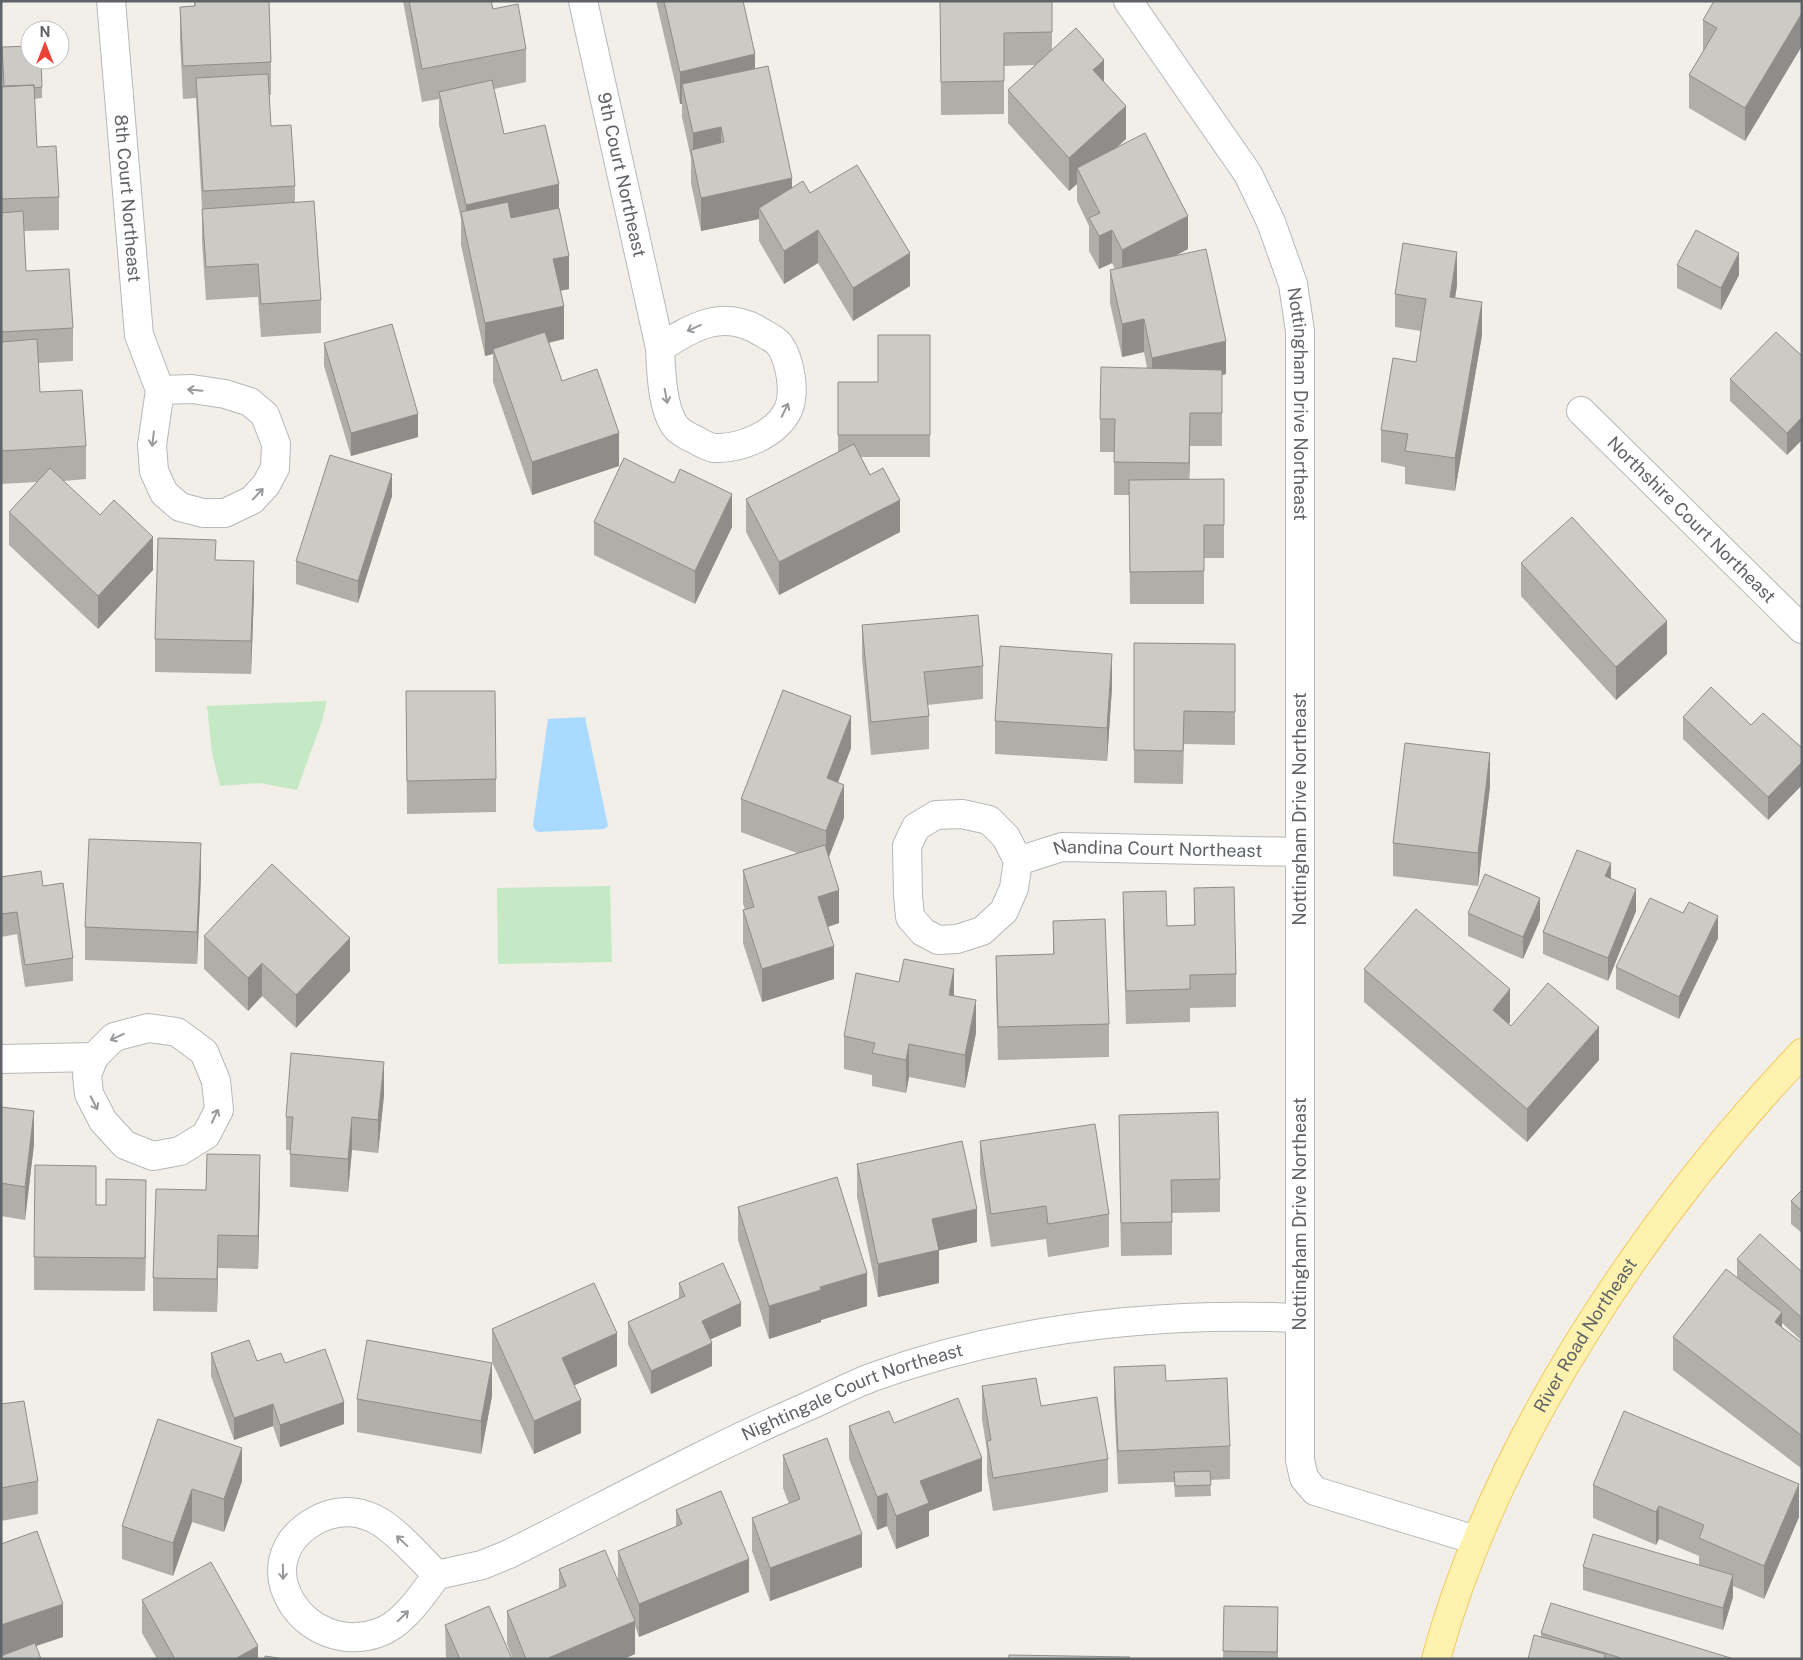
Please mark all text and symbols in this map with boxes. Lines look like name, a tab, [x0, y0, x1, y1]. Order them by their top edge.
north arrow	[20, 20, 70, 70]
text: N	[40, 24, 50, 40]
street label: 9th Court Northeast	[594, 90, 650, 259]
street label: 8th Court Northeast	[111, 113, 146, 283]
street label: Nottingham Drive Northeast	[1284, 286, 1311, 521]
one-way arrow	[687, 323, 702, 333]
one-way arrow	[187, 385, 203, 395]
one-way arrow	[661, 388, 671, 404]
one-way arrow	[781, 403, 791, 418]
one-way arrow	[148, 430, 158, 446]
street label: Northshire Court Northeast	[1603, 432, 1780, 607]
one-way arrow	[252, 488, 264, 500]
street label: Nottingham Drive Northeast	[1289, 692, 1310, 926]
street label: Nandina Court Northeast	[1050, 835, 1263, 861]
one-way arrow	[110, 1033, 125, 1043]
one-way arrow	[90, 1095, 99, 1110]
street label: Nottingham Drive Northeast	[1289, 1097, 1310, 1331]
one-way arrow	[211, 1108, 221, 1123]
street label: River Road Northeast	[1529, 1254, 1641, 1416]
street label: Nightingale Court Northeast	[738, 1339, 965, 1445]
one-way arrow	[395, 1535, 408, 1547]
one-way arrow	[278, 1564, 288, 1580]
one-way arrow	[397, 1610, 409, 1622]

